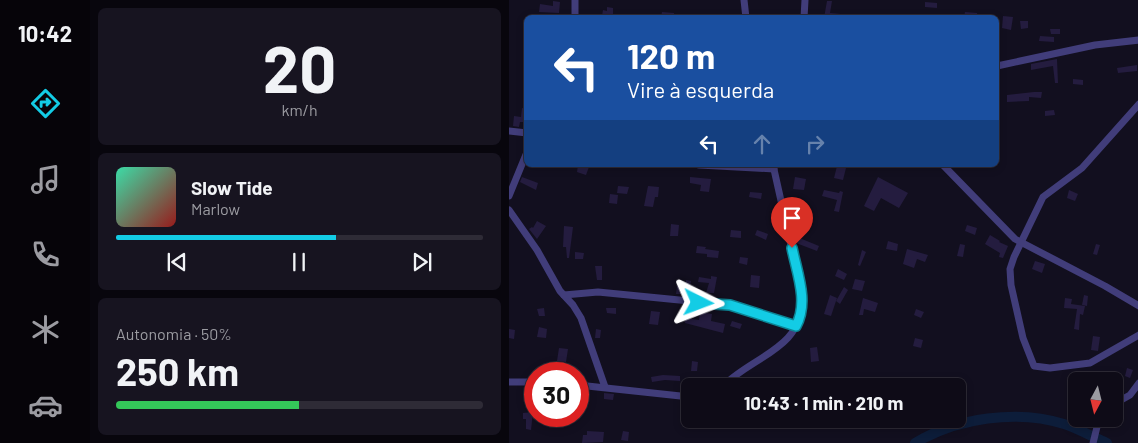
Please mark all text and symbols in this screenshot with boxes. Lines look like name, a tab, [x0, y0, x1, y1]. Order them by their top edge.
text: 10:42	[18, 20, 72, 46]
text: 20	[263, 28, 336, 106]
text: 120 m	[627, 34, 715, 76]
icon: left	[544, 35, 609, 100]
text: Vire à esquerda	[627, 76, 774, 102]
icon: directions	[28, 86, 63, 121]
text: km/h	[281, 100, 318, 119]
icon: left	[695, 130, 723, 158]
icon: ahead	[748, 130, 776, 158]
icon: right	[801, 130, 829, 158]
icon: music	[28, 162, 63, 197]
text: Slow Tide	[191, 176, 273, 199]
pin	[771, 197, 813, 248]
text: Marlow	[191, 199, 240, 218]
icon: arrive	[778, 204, 806, 232]
icon: phone	[28, 237, 63, 272]
icon: previous	[163, 248, 191, 276]
icon: pause	[285, 248, 313, 276]
icon: next	[408, 248, 436, 276]
position arrow	[672, 276, 724, 328]
icon: climate	[28, 312, 63, 347]
text: Autonomia · 50%	[116, 324, 232, 343]
text: 250 km	[116, 348, 239, 394]
speed limit sign: 30	[524, 362, 589, 427]
north arrow	[1068, 372, 1123, 428]
map controls	[1068, 372, 1123, 427]
icon: car	[28, 388, 63, 423]
text: 10:43 · 1 min · 210 m	[744, 391, 903, 414]

